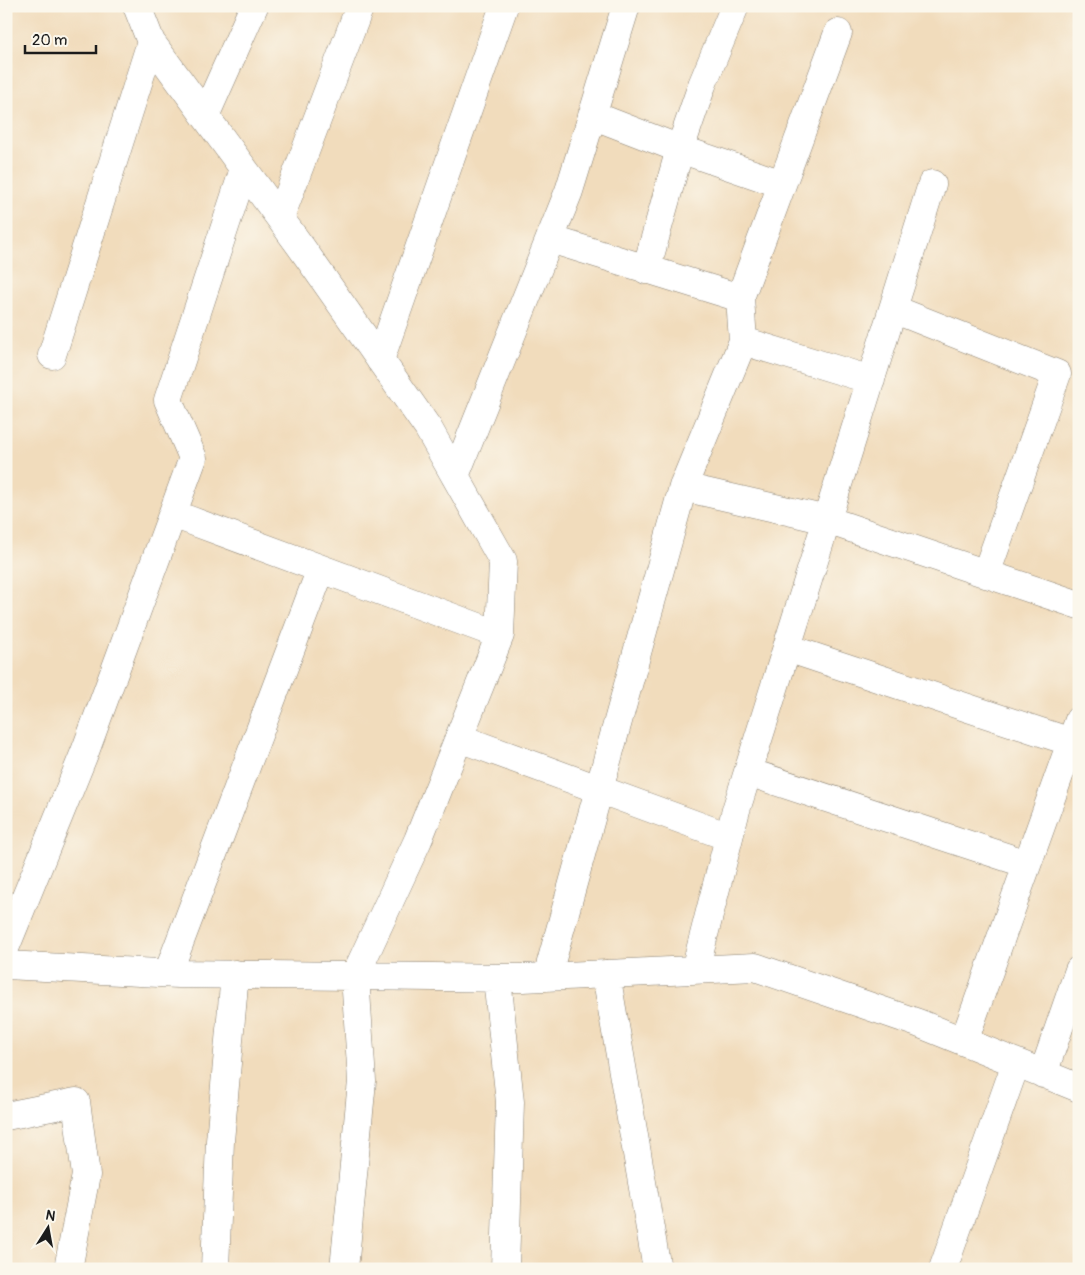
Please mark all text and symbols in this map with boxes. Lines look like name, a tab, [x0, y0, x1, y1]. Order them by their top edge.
scale bar	[25, 22, 96, 54]
text: 20 m	[32, 31, 67, 50]
north arrow	[22, 1202, 72, 1252]
text: N	[44, 1206, 57, 1225]

